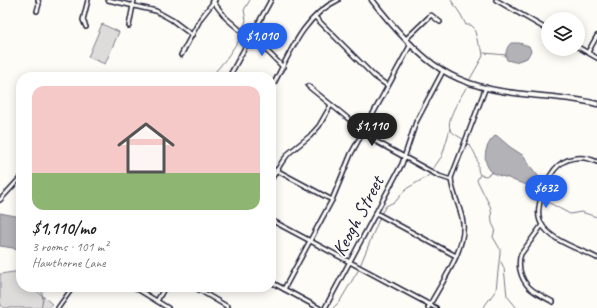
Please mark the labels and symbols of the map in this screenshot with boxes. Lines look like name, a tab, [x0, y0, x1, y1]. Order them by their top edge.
pin: $1,010	[229, 23, 295, 57]
pin: $1,110	[339, 113, 405, 147]
street label: Keogh Street	[327, 170, 391, 260]
pin: $632	[522, 175, 570, 209]

